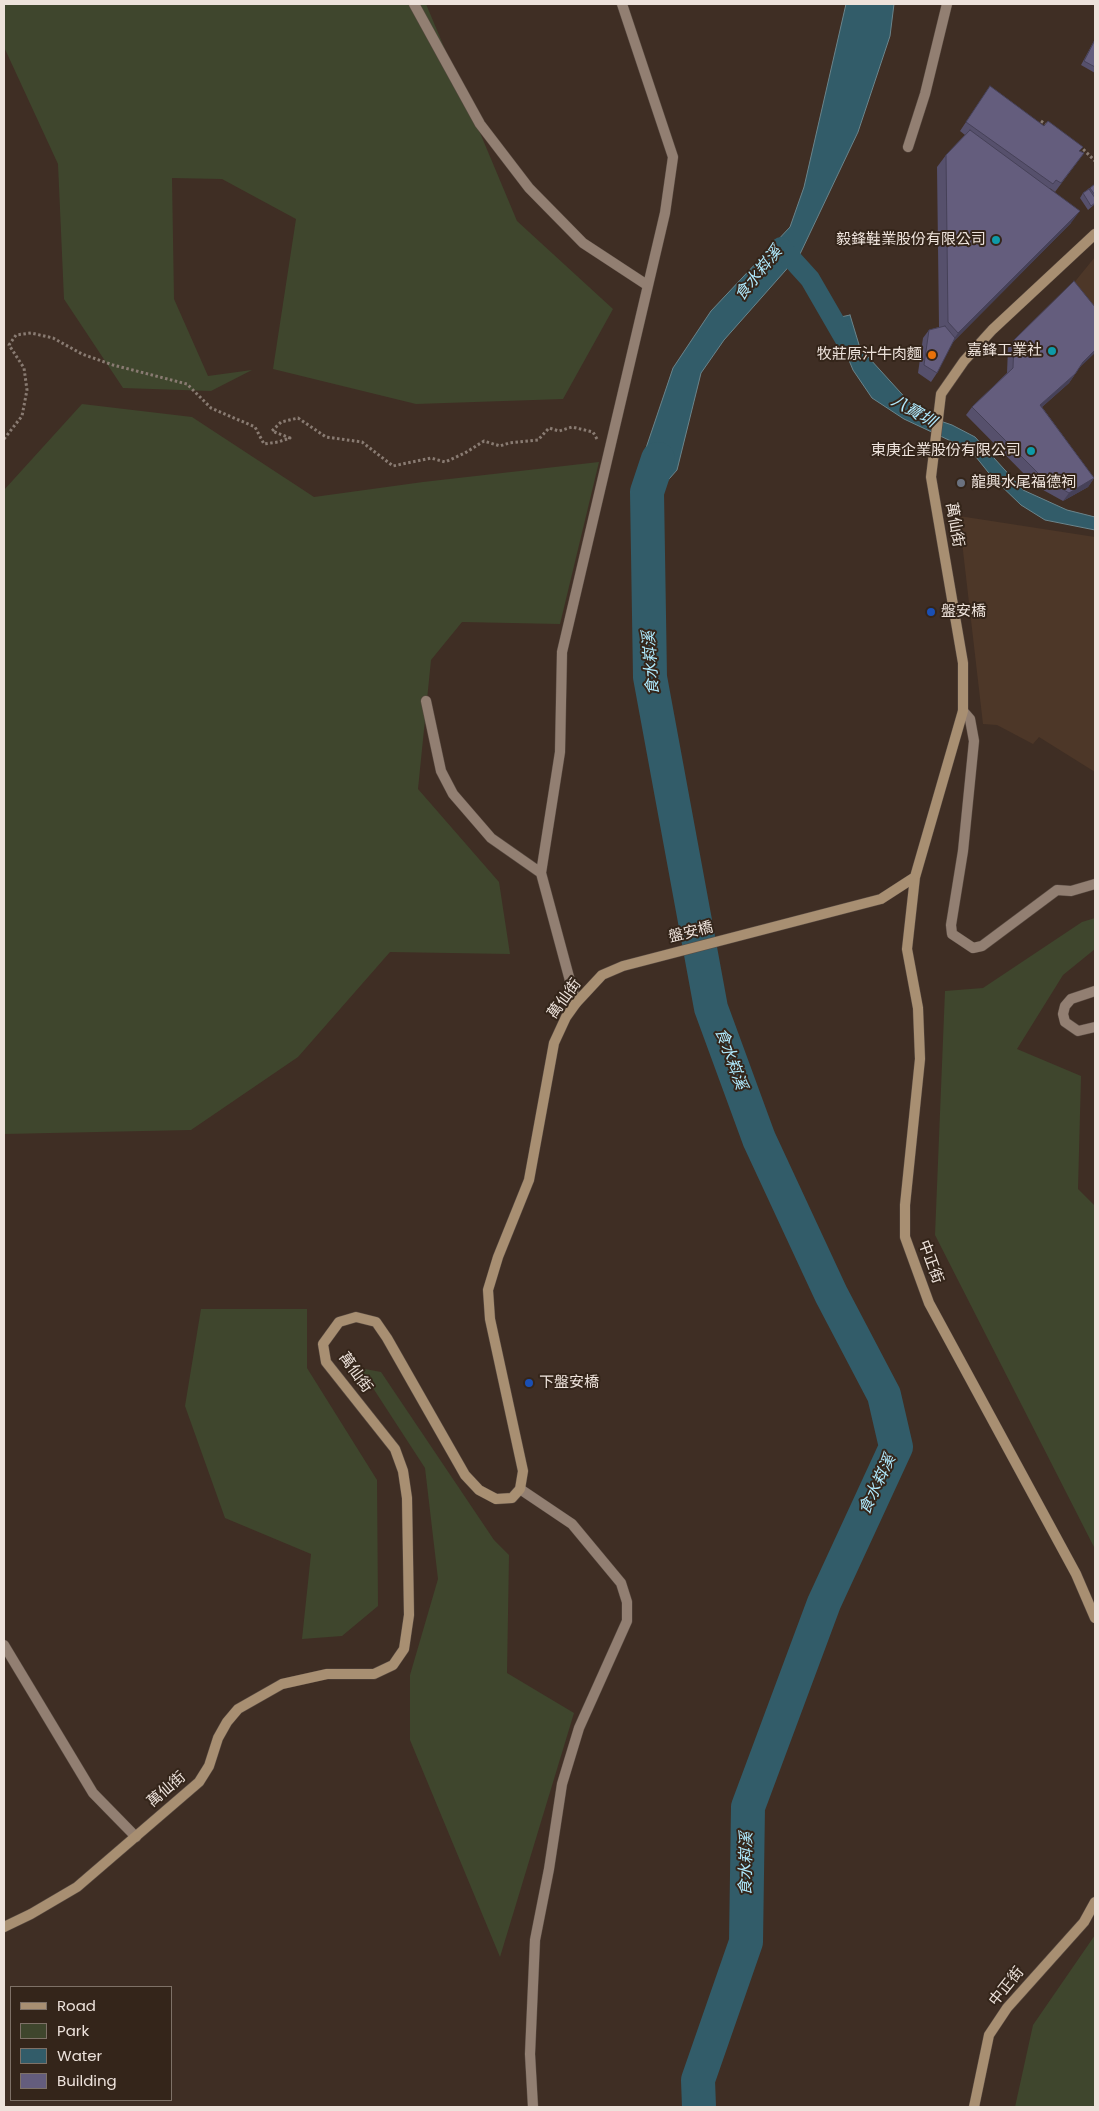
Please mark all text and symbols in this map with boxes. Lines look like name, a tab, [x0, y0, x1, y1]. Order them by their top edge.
place label: 毅鋒鞋業股份有限公司	[836, 231, 986, 249]
marker: 毅鋒鞋業股份有限公司	[990, 234, 1002, 246]
water label: 食水嵙溪	[731, 243, 787, 305]
place label: 嘉鋒工業社	[967, 342, 1042, 360]
marker: 嘉鋒工業社	[1046, 345, 1058, 357]
place label: 牧莊原汁牛肉麵	[817, 346, 922, 364]
marker: 牧莊原汁牛肉麵	[926, 349, 938, 361]
water label: 八寶圳	[887, 392, 939, 432]
place label: 東庚企業股份有限公司	[871, 442, 1021, 460]
marker: 東庚企業股份有限公司	[1025, 445, 1037, 457]
place label: 龍興水尾福德祠	[971, 474, 1076, 492]
marker: 龍興水尾福德祠	[955, 477, 967, 489]
street label: 萬仙街	[941, 501, 967, 549]
place label: 盤安橋	[941, 603, 986, 621]
marker: 盤安橋	[925, 606, 937, 618]
water label: 食水嵙溪	[640, 630, 664, 696]
street label: 盤安橋	[667, 919, 715, 947]
street label: 萬仙街	[544, 976, 586, 1022]
water label: 食水嵙溪	[710, 1026, 750, 1092]
street label: 中正街	[914, 1238, 946, 1286]
street label: 萬仙街	[334, 1350, 376, 1396]
place label: 下盤安橋	[539, 1374, 599, 1392]
marker: 下盤安橋	[523, 1377, 535, 1389]
water label: 食水嵙溪	[856, 1452, 900, 1518]
street label: 萬仙街	[144, 1768, 190, 1812]
water label: 食水嵙溪	[737, 1832, 757, 1896]
street label: 中正街	[986, 1964, 1028, 2010]
legend	[10, 1986, 172, 2101]
text: Road	[57, 1995, 96, 2016]
text: Park	[57, 2020, 89, 2041]
text: Water	[57, 2045, 102, 2066]
text: Building	[57, 2070, 117, 2091]

